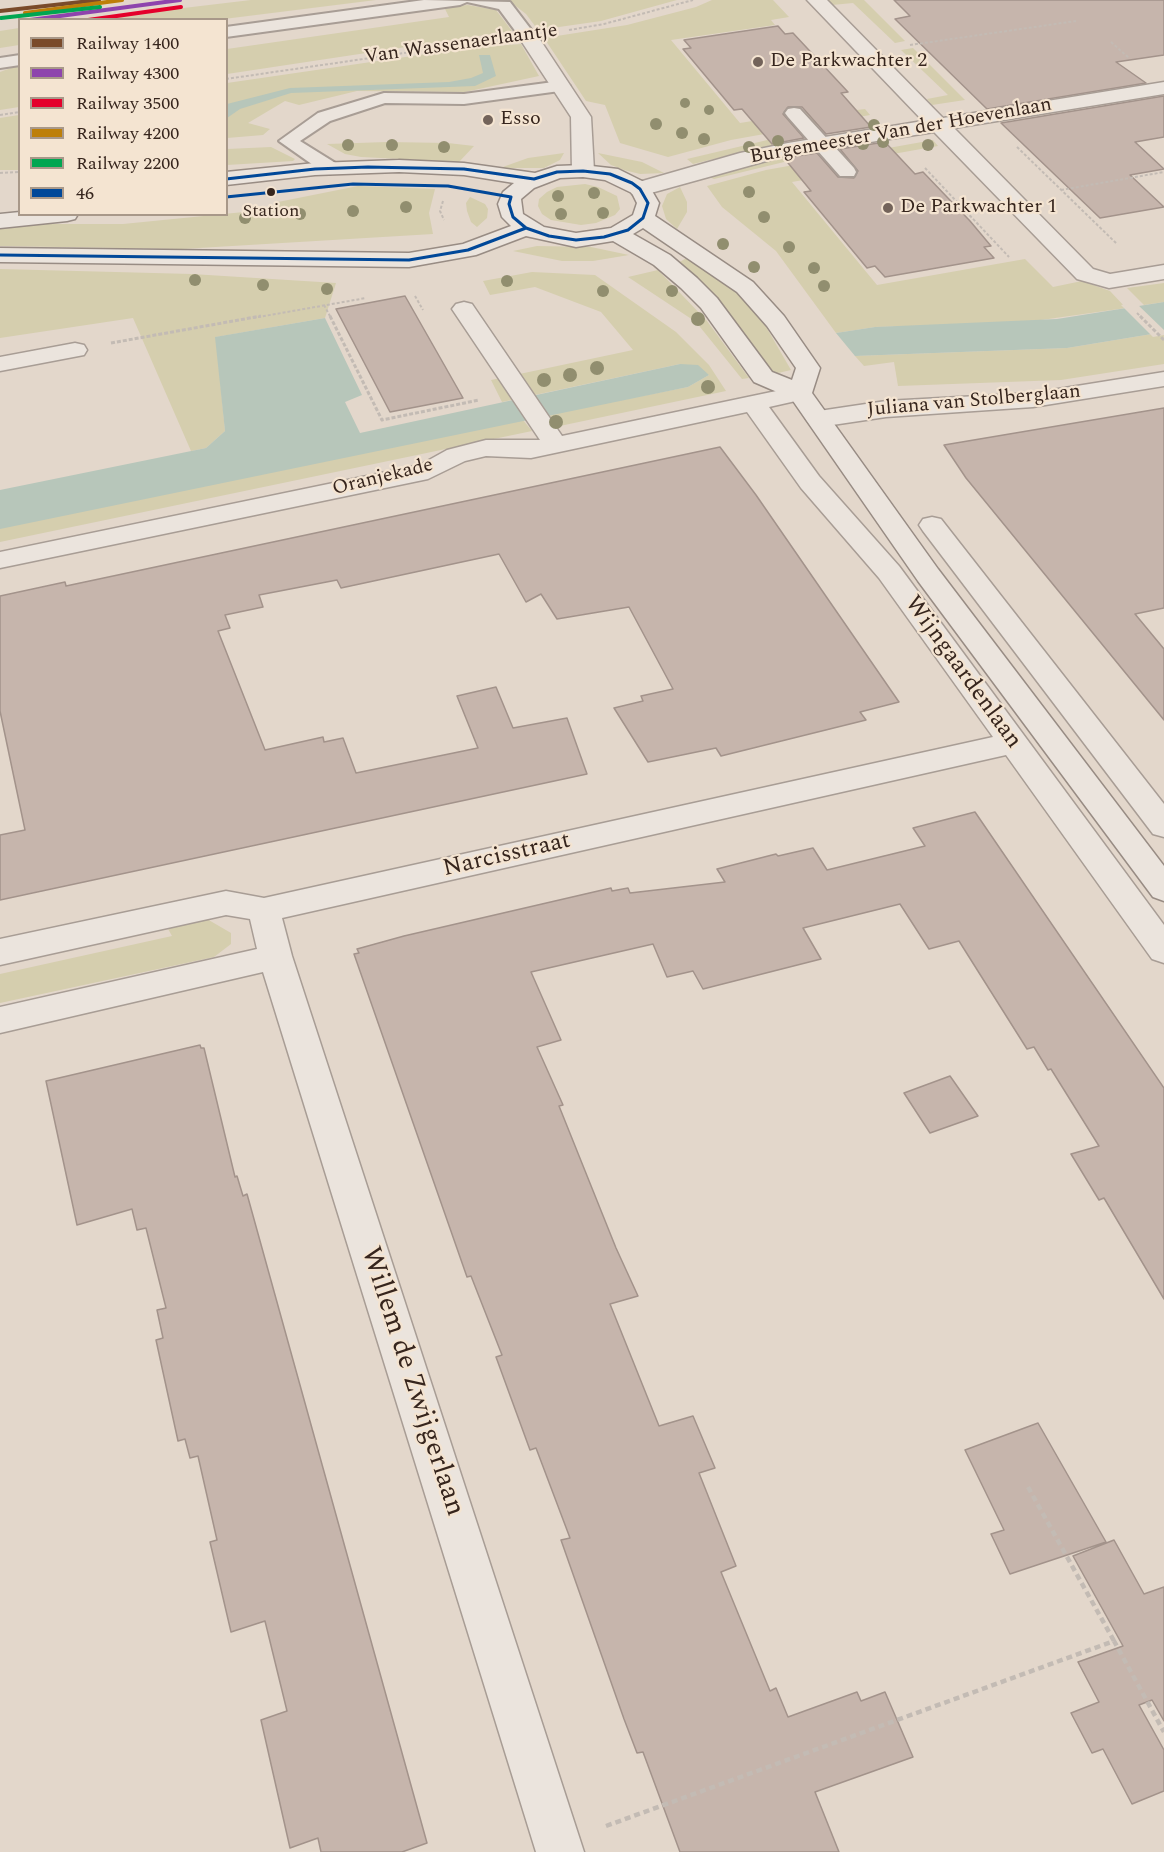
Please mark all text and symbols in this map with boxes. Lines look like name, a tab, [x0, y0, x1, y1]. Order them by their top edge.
legend	[18, 18, 228, 216]
street label: Van Wassenaerlaantje	[363, 20, 559, 70]
text: Railway 1400	[76, 30, 179, 57]
place label: De Parkwachter 2	[770, 50, 927, 74]
marker: De Parkwachter 2	[751, 55, 765, 69]
text: Railway 4300	[76, 60, 179, 87]
text: Railway 3500	[76, 90, 179, 117]
street label: Burgemeester Van der Hoevenlaan	[748, 94, 1054, 170]
place label: Esso	[500, 108, 541, 132]
marker: Esso	[481, 113, 495, 127]
text: Railway 4200	[76, 120, 179, 147]
text: Railway 2200	[76, 150, 179, 177]
text: 46	[76, 180, 94, 207]
marker: Station	[265, 186, 277, 198]
place label: De Parkwachter 1	[900, 196, 1057, 220]
place label: Station	[242, 201, 300, 223]
marker: De Parkwachter 1	[881, 201, 895, 215]
street label: Juliana van Stolberglaan	[866, 381, 1082, 423]
street label: Oranjekade	[330, 454, 436, 502]
street label: Wijngaardenlaan	[897, 591, 1027, 755]
street label: Narcisstraat	[440, 827, 574, 885]
street label: Willem de Zwijgerlaan	[352, 1243, 470, 1521]

